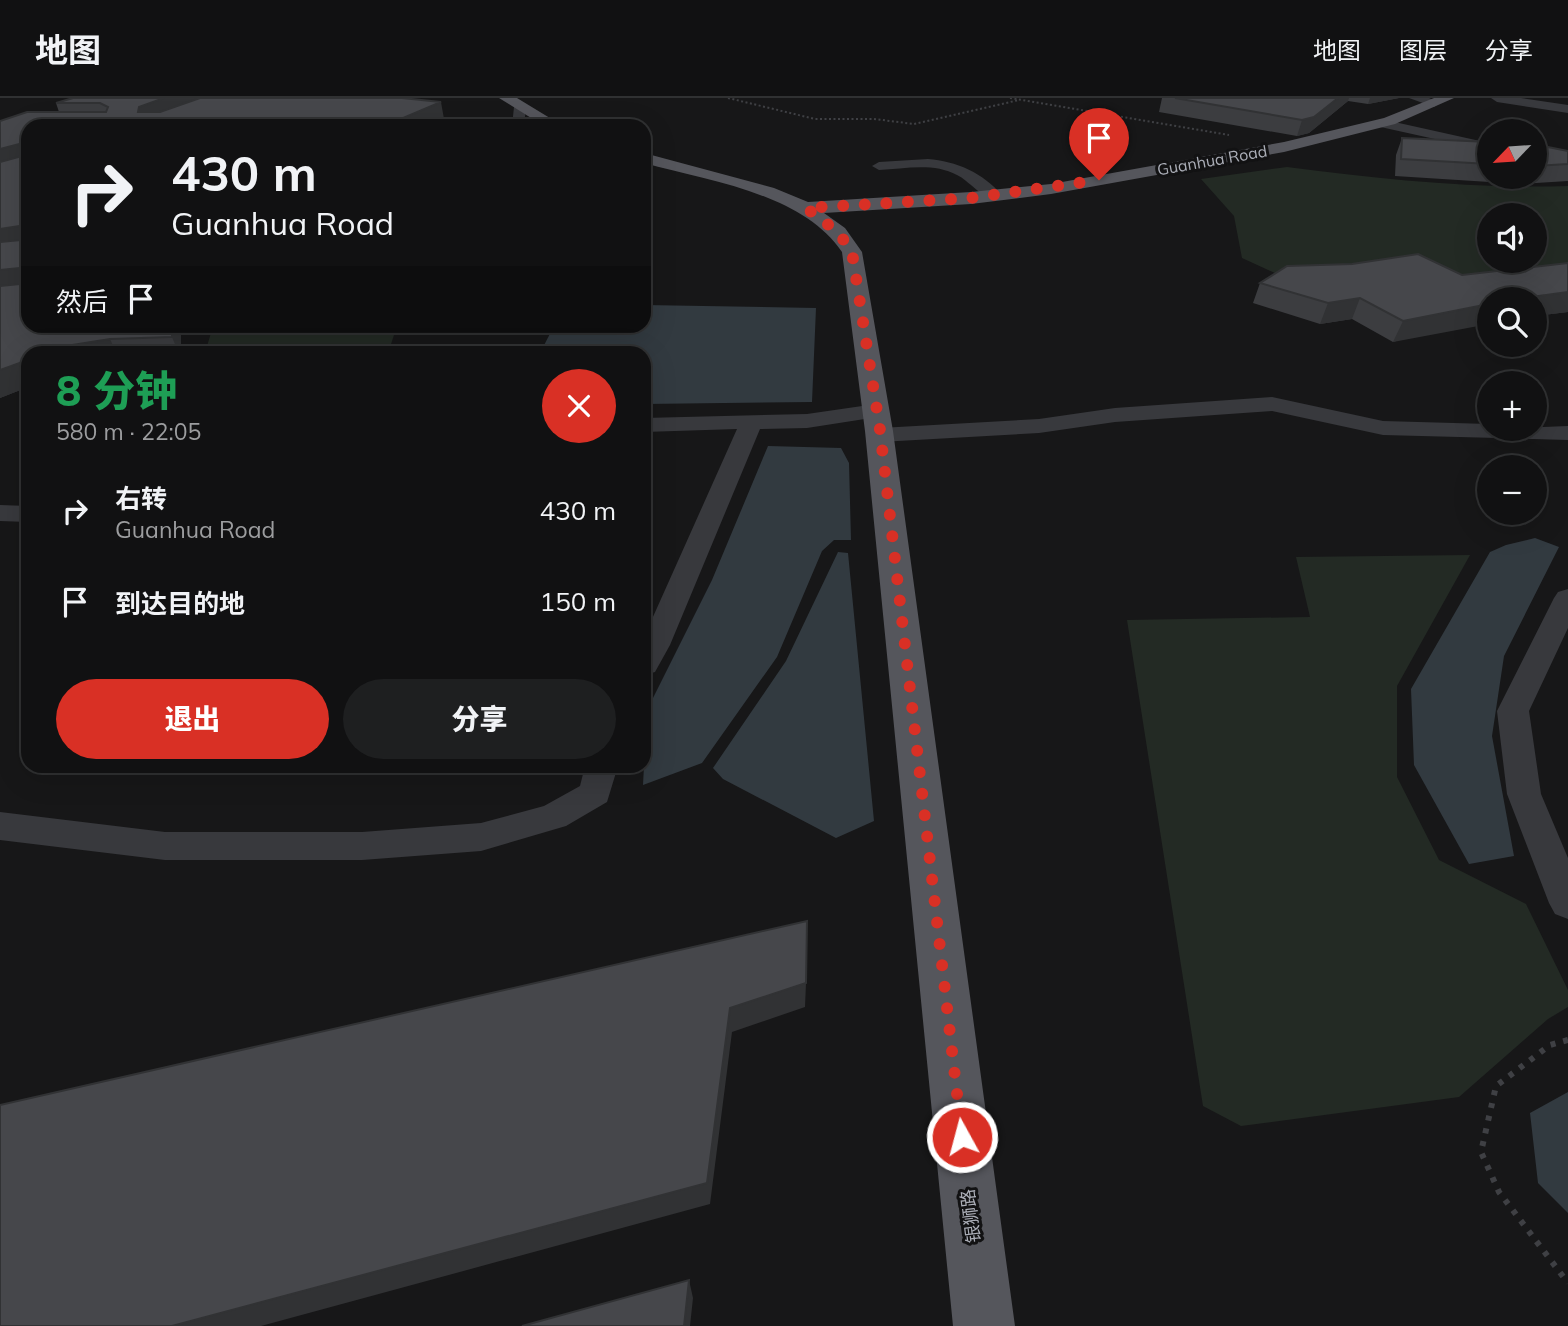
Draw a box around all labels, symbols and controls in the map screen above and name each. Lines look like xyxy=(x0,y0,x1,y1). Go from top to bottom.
text: 地图 xyxy=(35,29,101,70)
text: 地图 xyxy=(1313,35,1361,65)
text: 图层 xyxy=(1399,35,1447,65)
text: 分享 xyxy=(1485,35,1533,65)
pin xyxy=(1069,108,1129,180)
icon: arrive xyxy=(1080,119,1118,157)
north arrow xyxy=(1477,119,1547,189)
map controls xyxy=(1477,119,1547,525)
street label: Guanhua Road xyxy=(1155,140,1269,180)
text: 430 m xyxy=(171,142,317,203)
icon: right xyxy=(56,147,147,238)
text: Guanhua Road xyxy=(171,203,394,243)
button: sound xyxy=(1477,203,1547,273)
icon: arrive xyxy=(122,280,160,318)
text: 然后 xyxy=(56,285,108,318)
button: search xyxy=(1477,287,1547,357)
text: 8 分钟 xyxy=(56,364,177,417)
button: close xyxy=(542,369,616,443)
button: + xyxy=(1477,371,1547,441)
text: 580 m · 22:05 xyxy=(56,417,201,446)
button: − xyxy=(1477,455,1547,525)
text: 右转 xyxy=(115,482,167,515)
icon: right xyxy=(56,492,94,530)
text: 430 m xyxy=(540,494,616,527)
text: Guanhua Road xyxy=(115,515,275,544)
icon: arrive xyxy=(56,583,94,621)
text: 150 m xyxy=(540,585,616,618)
text: 到达目的地 xyxy=(115,587,245,620)
button: 退出 xyxy=(56,679,329,759)
button: 分享 xyxy=(343,679,616,759)
position arrow xyxy=(925,1100,999,1174)
street label: 银狮路 xyxy=(956,1188,985,1244)

